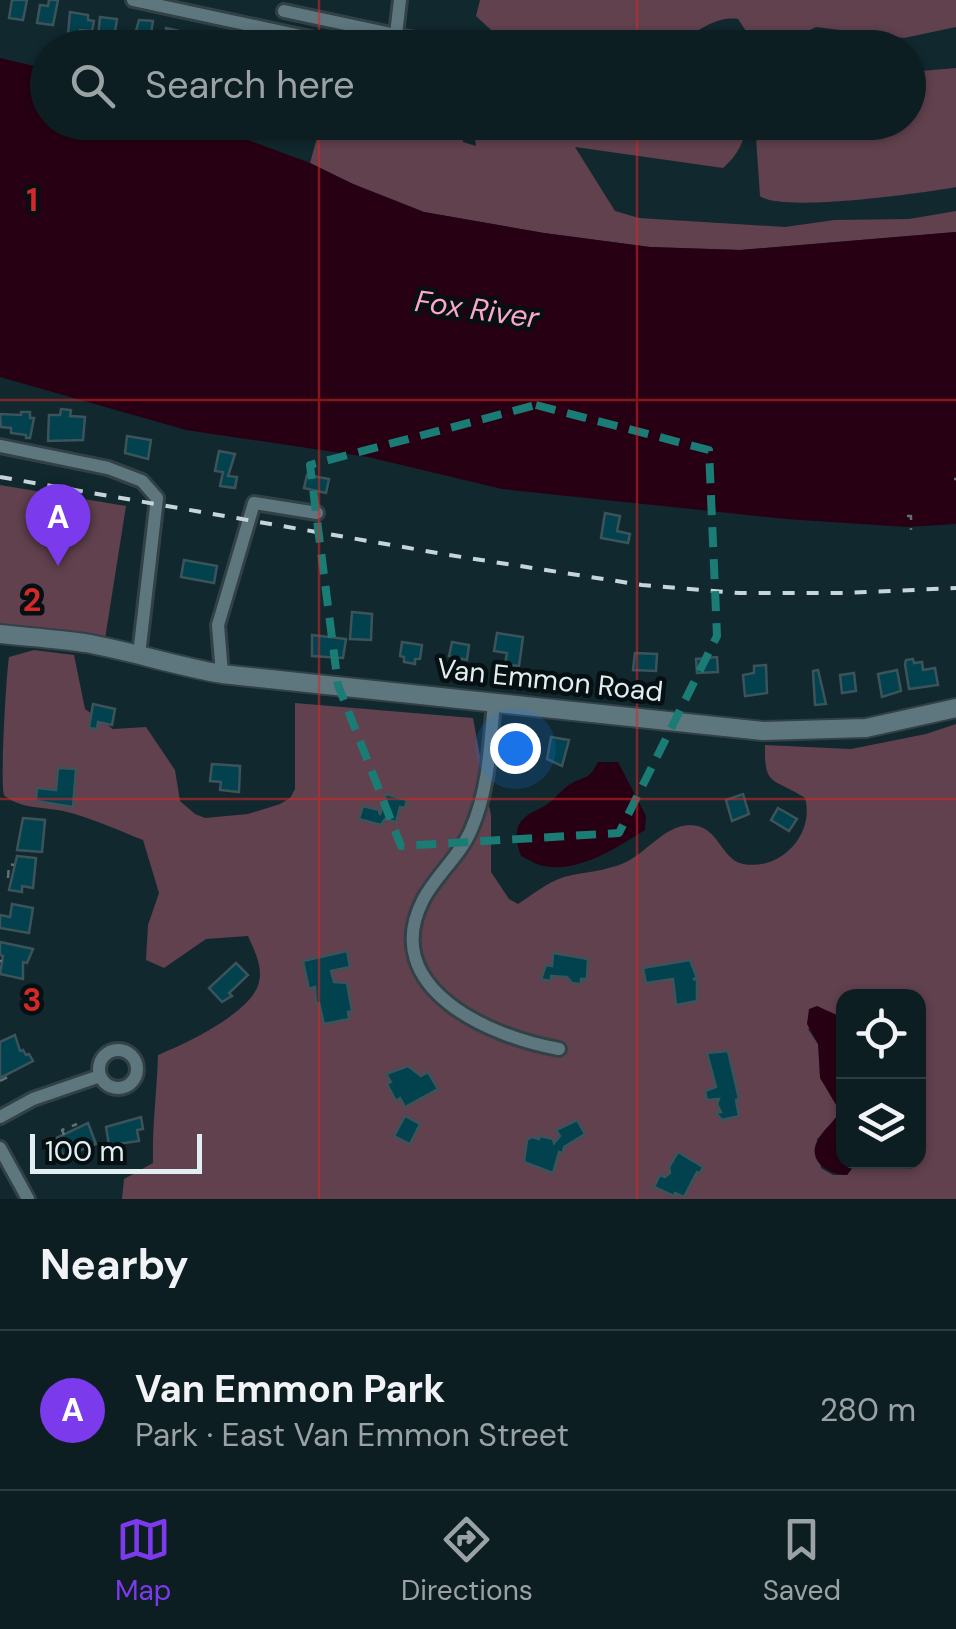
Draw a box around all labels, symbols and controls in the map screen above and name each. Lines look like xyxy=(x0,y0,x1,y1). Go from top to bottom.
search box xyxy=(30,30,926,140)
icon: search xyxy=(65,58,120,113)
text: Search here xyxy=(145,60,355,110)
text: 1 xyxy=(26,179,38,221)
water label: Fox River xyxy=(413,281,542,337)
pin: A xyxy=(26,484,90,566)
text: 2 xyxy=(23,579,41,621)
street label: Van Emmon Road xyxy=(435,650,665,710)
your location xyxy=(490,723,541,774)
text: 3 xyxy=(22,979,42,1021)
map controls xyxy=(836,989,926,1169)
button: locate xyxy=(836,989,926,1079)
button: layers xyxy=(836,1079,926,1169)
scale bar xyxy=(30,1129,202,1174)
text: 100 m xyxy=(45,1133,124,1170)
text: Nearby xyxy=(40,1237,189,1292)
text: Van Emmon Park xyxy=(135,1364,445,1414)
text: A xyxy=(61,1389,84,1431)
text: 280 m xyxy=(820,1389,916,1431)
text: Park · East Van Emmon Street xyxy=(135,1414,569,1456)
tab: Map xyxy=(115,1512,171,1609)
tab: Directions xyxy=(401,1512,533,1609)
tab: Saved xyxy=(763,1512,841,1609)

